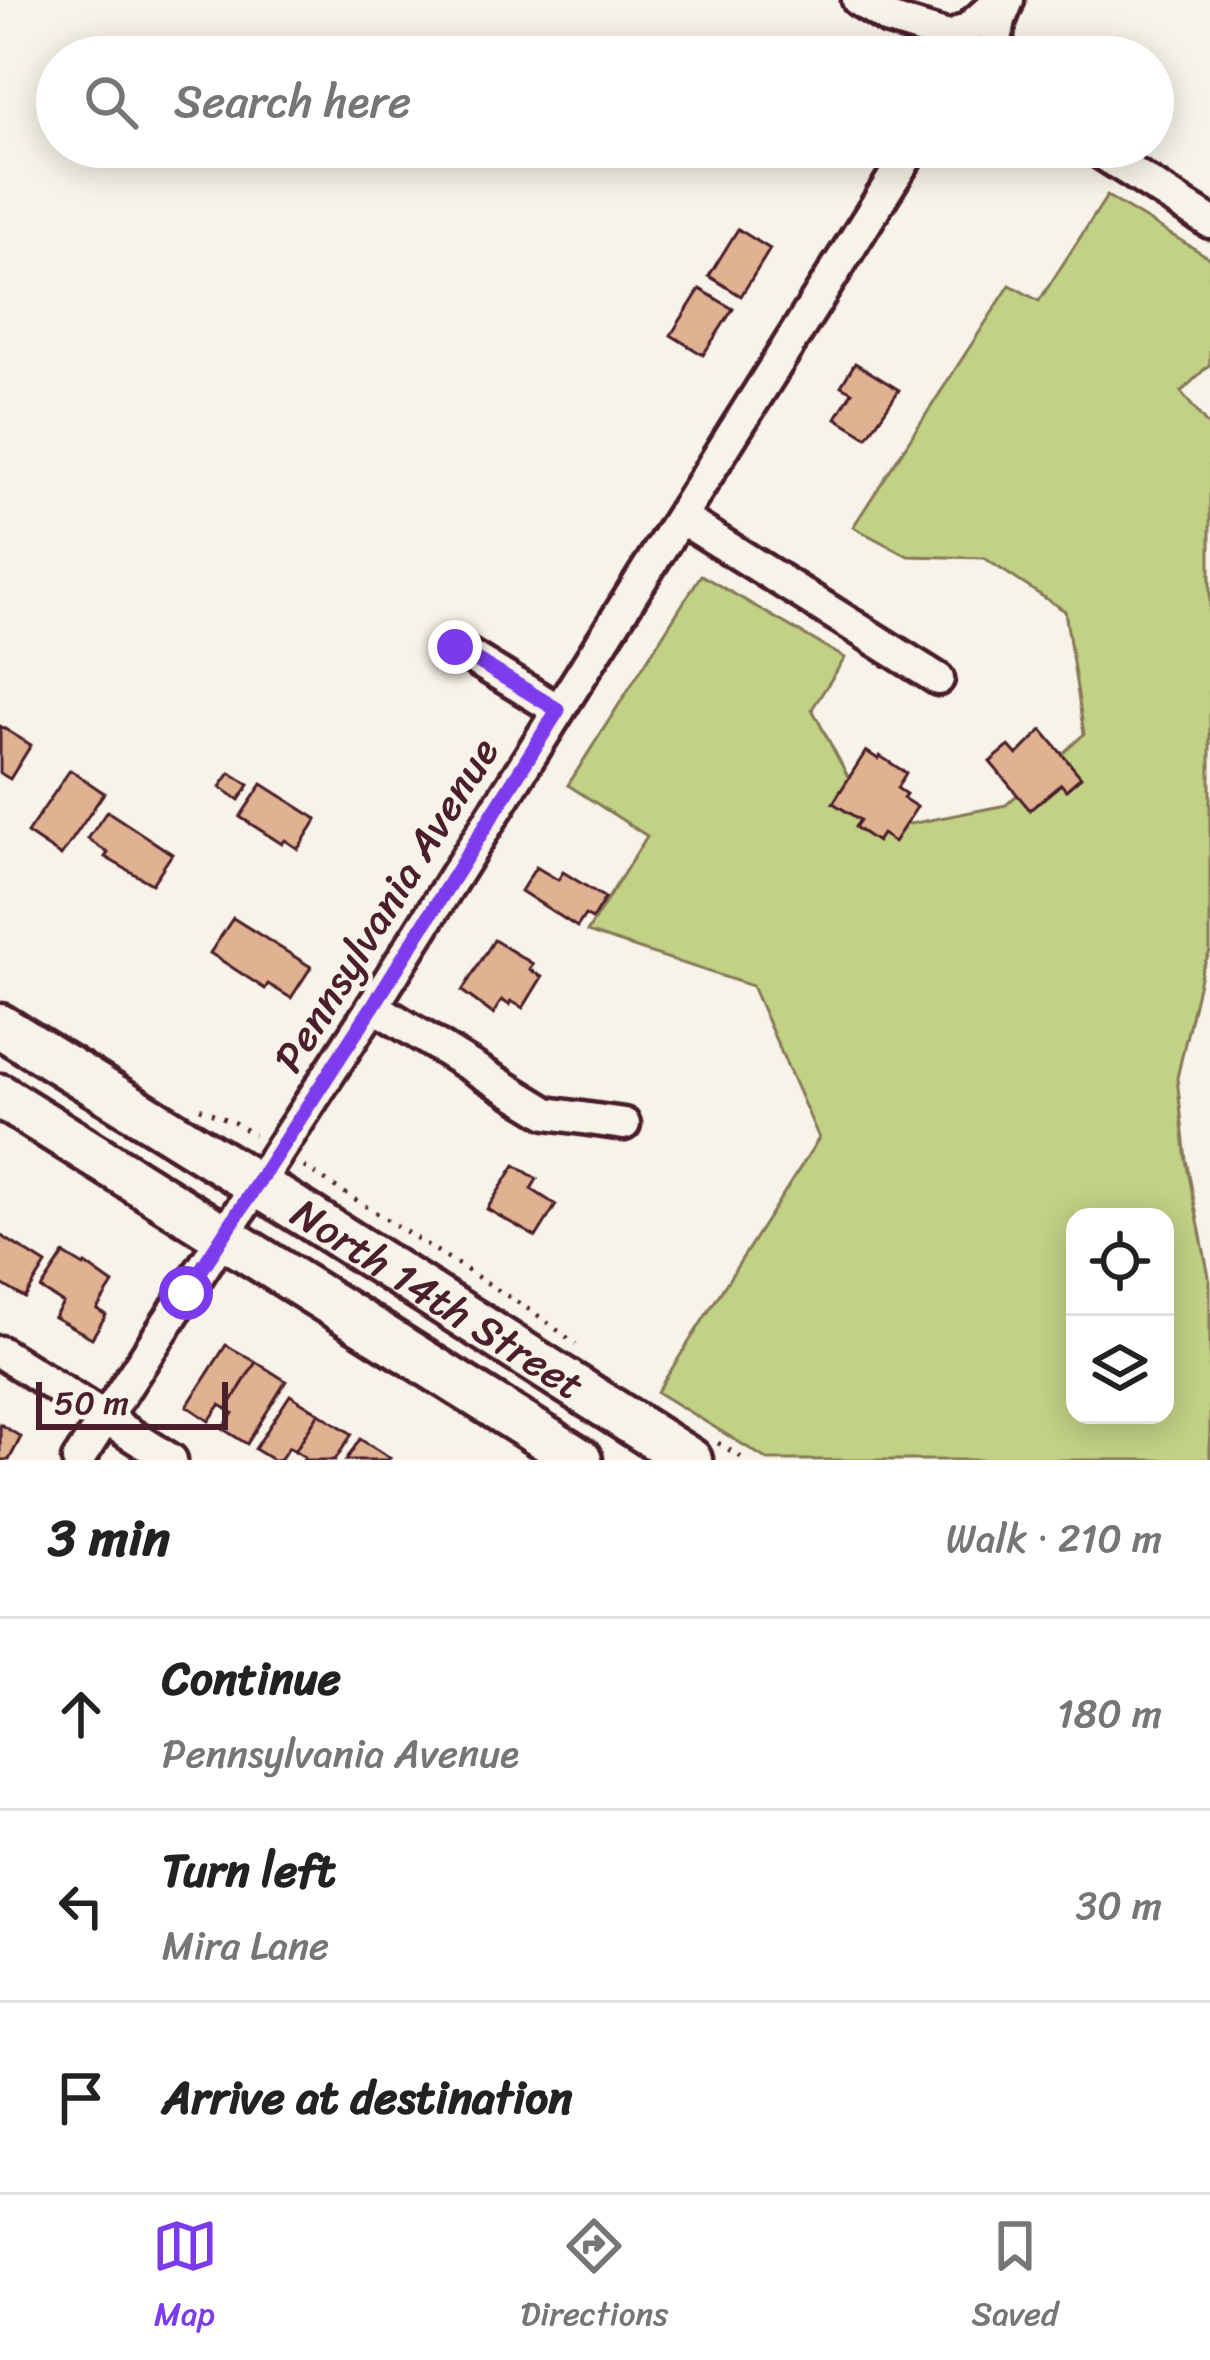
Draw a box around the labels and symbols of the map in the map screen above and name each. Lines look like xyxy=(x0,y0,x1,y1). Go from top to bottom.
route end xyxy=(428,620,482,674)
street label: Pennsylvania Avenue xyxy=(253,722,519,1088)
street label: North 14th Street xyxy=(276,1177,600,1421)
route start xyxy=(159,1266,213,1320)
scale bar xyxy=(36,1376,228,1429)

